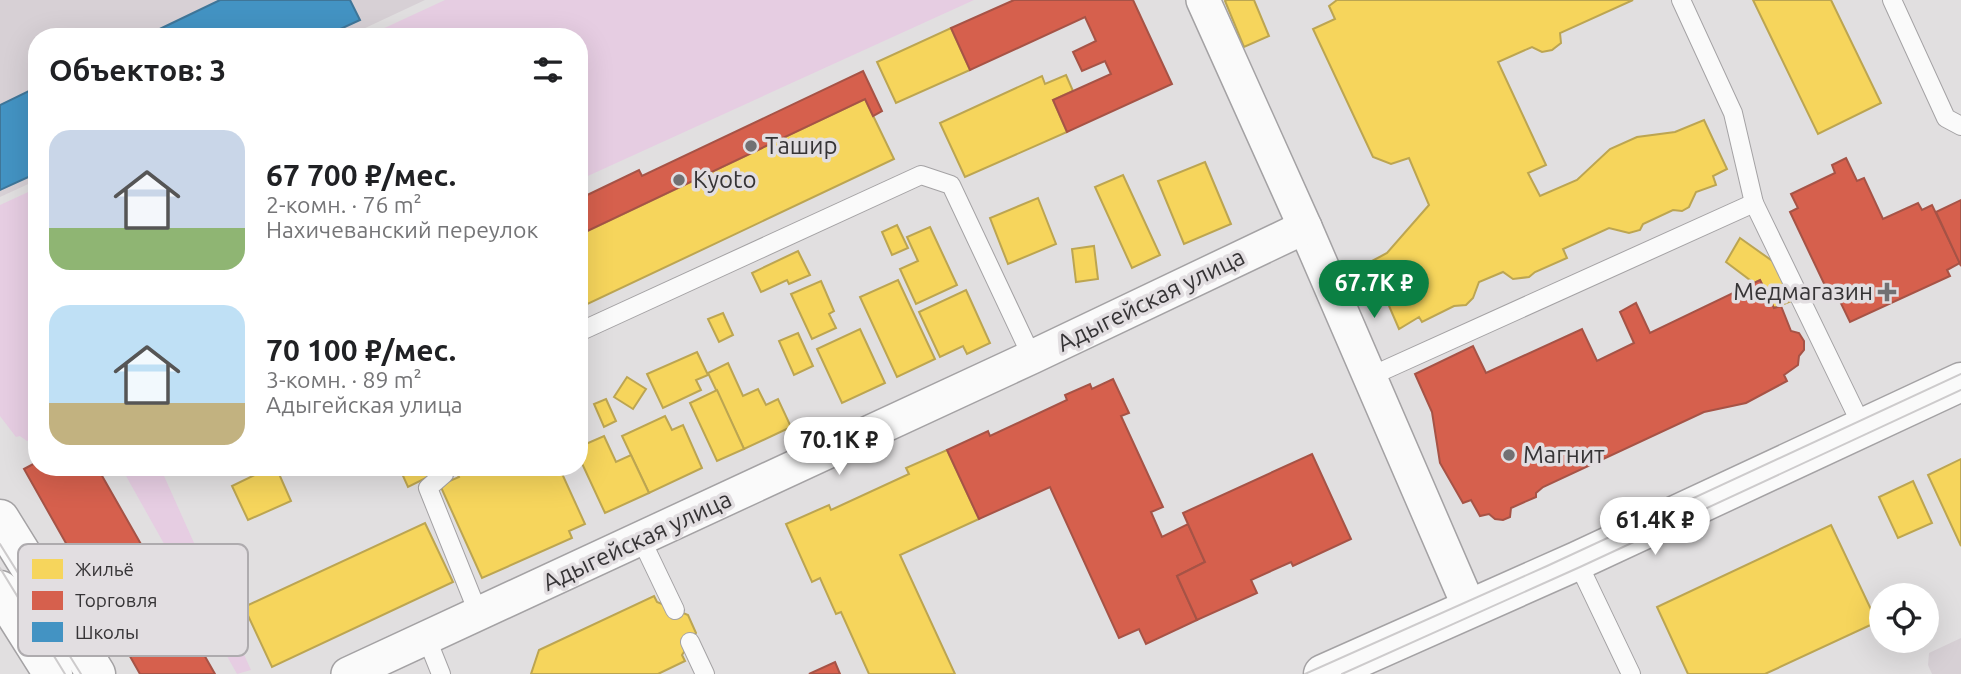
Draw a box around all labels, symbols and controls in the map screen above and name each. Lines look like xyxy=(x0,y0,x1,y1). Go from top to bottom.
icon: filters xyxy=(529,51,567,89)
text: Объектов: 3 xyxy=(49,53,226,87)
place label: Ташир xyxy=(765,132,837,159)
marker: Ташир xyxy=(743,138,759,154)
icon: home xyxy=(105,158,189,242)
text: 67 700 ₽/мес. xyxy=(266,158,456,192)
place label: Kyoto xyxy=(693,166,756,193)
marker: Kyoto xyxy=(671,172,687,188)
text: 2-комн. · 76 m² xyxy=(266,192,422,217)
text: Нахичеванский переулок xyxy=(266,217,538,242)
street label: Адыгейская улица xyxy=(1053,242,1249,357)
pin: 67.7K ₽ xyxy=(1309,260,1439,320)
text: 67.7K ₽ xyxy=(1335,270,1413,295)
place label: Медмагазин xyxy=(1733,278,1873,305)
marker: Медмагазин xyxy=(1879,284,1895,300)
icon: home xyxy=(105,333,189,417)
text: 70 100 ₽/мес. xyxy=(266,333,456,367)
text: 3-комн. · 89 m² xyxy=(266,367,422,392)
text: Адыгейская улица xyxy=(266,392,463,417)
pin: 70.1K ₽ xyxy=(774,418,904,477)
text: 70.1K ₽ xyxy=(800,427,878,452)
place label: Магнит xyxy=(1523,441,1605,468)
marker: Магнит xyxy=(1501,447,1517,463)
street label: Адыгейская улица xyxy=(538,485,735,596)
pin: 61.4K ₽ xyxy=(1590,498,1720,557)
text: 61.4K ₽ xyxy=(1616,507,1694,532)
legend xyxy=(18,544,248,656)
text: Жильё xyxy=(75,558,134,580)
map controls xyxy=(1869,583,1939,653)
button: locate xyxy=(1869,583,1939,653)
text: Торговля xyxy=(75,589,157,611)
text: Школы xyxy=(75,621,139,643)

